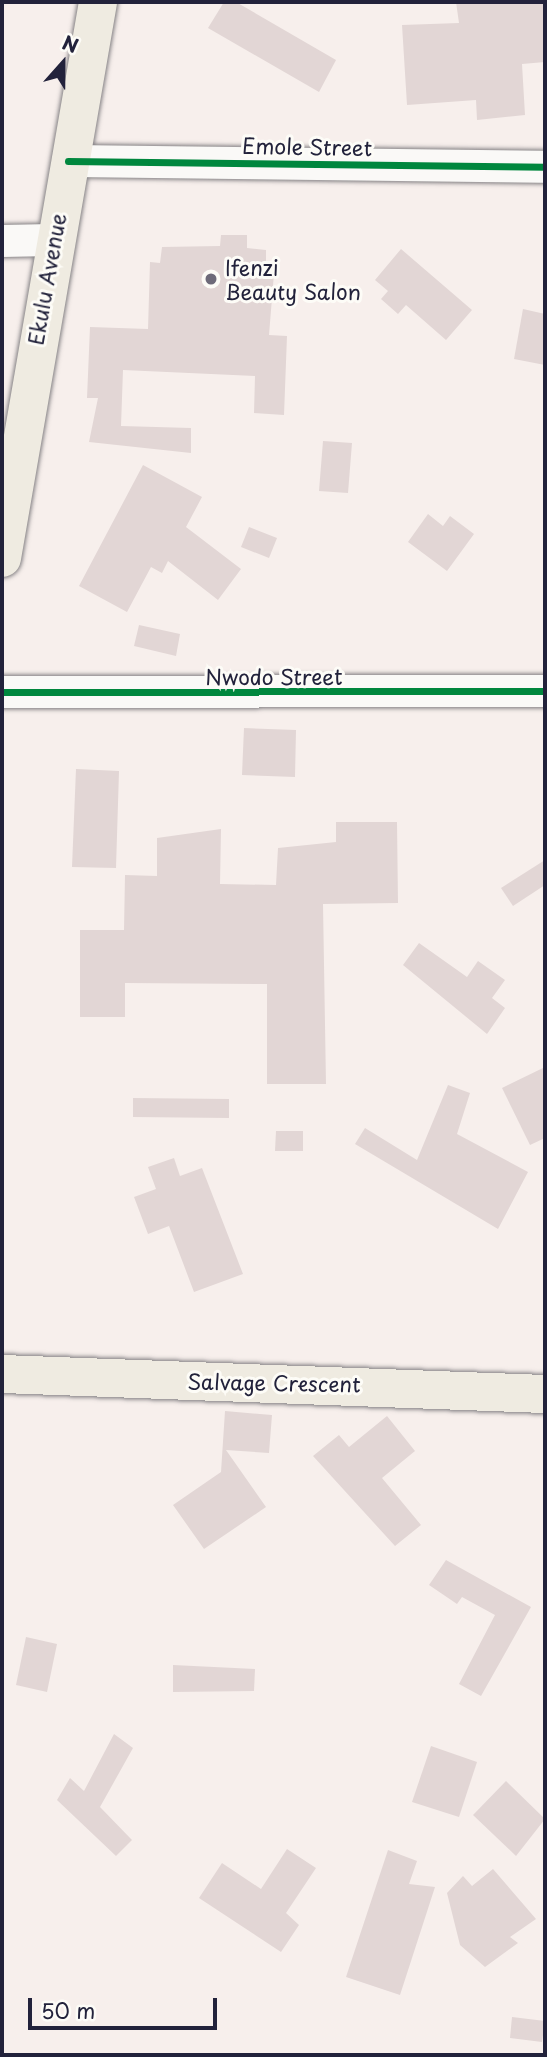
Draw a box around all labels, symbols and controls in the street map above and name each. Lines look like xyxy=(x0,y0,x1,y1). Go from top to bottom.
north arrow xyxy=(28,28,98,98)
text: N xyxy=(58,28,83,59)
street label: Emole Street xyxy=(241,132,373,160)
street label: Ekulu Avenue xyxy=(22,211,70,347)
place label: Ifenzi Beauty Salon xyxy=(225,254,362,304)
marker: Ifenzi Beauty Salon xyxy=(203,271,219,287)
street label: Nwodo Street xyxy=(205,663,343,689)
street label: Salvage Crescent xyxy=(187,1368,361,1396)
scale bar xyxy=(32,1983,220,2027)
text: 50 m xyxy=(41,1994,95,2026)

